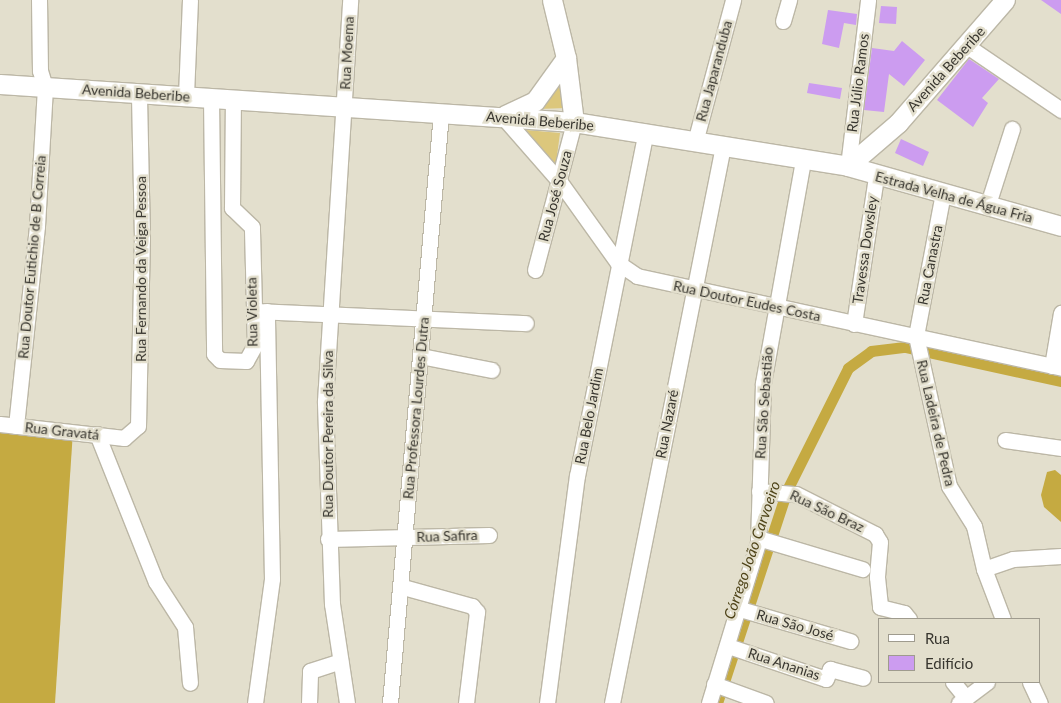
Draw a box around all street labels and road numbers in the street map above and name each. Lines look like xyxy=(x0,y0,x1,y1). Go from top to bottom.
street label: Rua Moema xyxy=(337,16,357,90)
street label: Rua Japaranduba xyxy=(692,18,736,124)
street label: Avenida Beberibe xyxy=(904,23,988,115)
street label: Rua Júlio Ramos xyxy=(844,33,872,133)
street label: Avenida Beberibe xyxy=(81,81,191,105)
street label: Avenida Beberibe xyxy=(485,108,595,134)
street label: Rua José Souza xyxy=(535,148,575,244)
street label: Rua Doutor Eutichio de B Correia xyxy=(15,154,49,360)
street label: Estrada Velha de Água Fria xyxy=(873,168,1035,226)
street label: Rua Fernando da Veiga Pessoa xyxy=(133,176,149,362)
street label: Travessa Dowsley xyxy=(849,195,881,305)
street label: Rua Canastra xyxy=(914,224,946,306)
street label: Rua Violeta xyxy=(243,277,261,347)
street label: Rua Doutor Eudes Costa xyxy=(672,277,822,325)
street label: Rua Professora Lourdes Dutra xyxy=(400,316,432,500)
street label: Rua São Sebastião xyxy=(752,346,776,460)
street label: Rua Doutor Pereira da Silva xyxy=(320,350,336,518)
street label: Rua Ladeira de Pedra xyxy=(913,358,959,488)
street label: Rua Belo Jardim xyxy=(571,366,607,466)
street label: Rua Nazaré xyxy=(652,388,682,460)
street label: Rua Gravatá xyxy=(24,419,100,443)
street label: Rua São Braz xyxy=(787,486,867,536)
street label: Rua Safira xyxy=(416,527,478,545)
street label: Rua São José xyxy=(754,606,836,644)
street label: Rua Ananias xyxy=(746,644,822,684)

